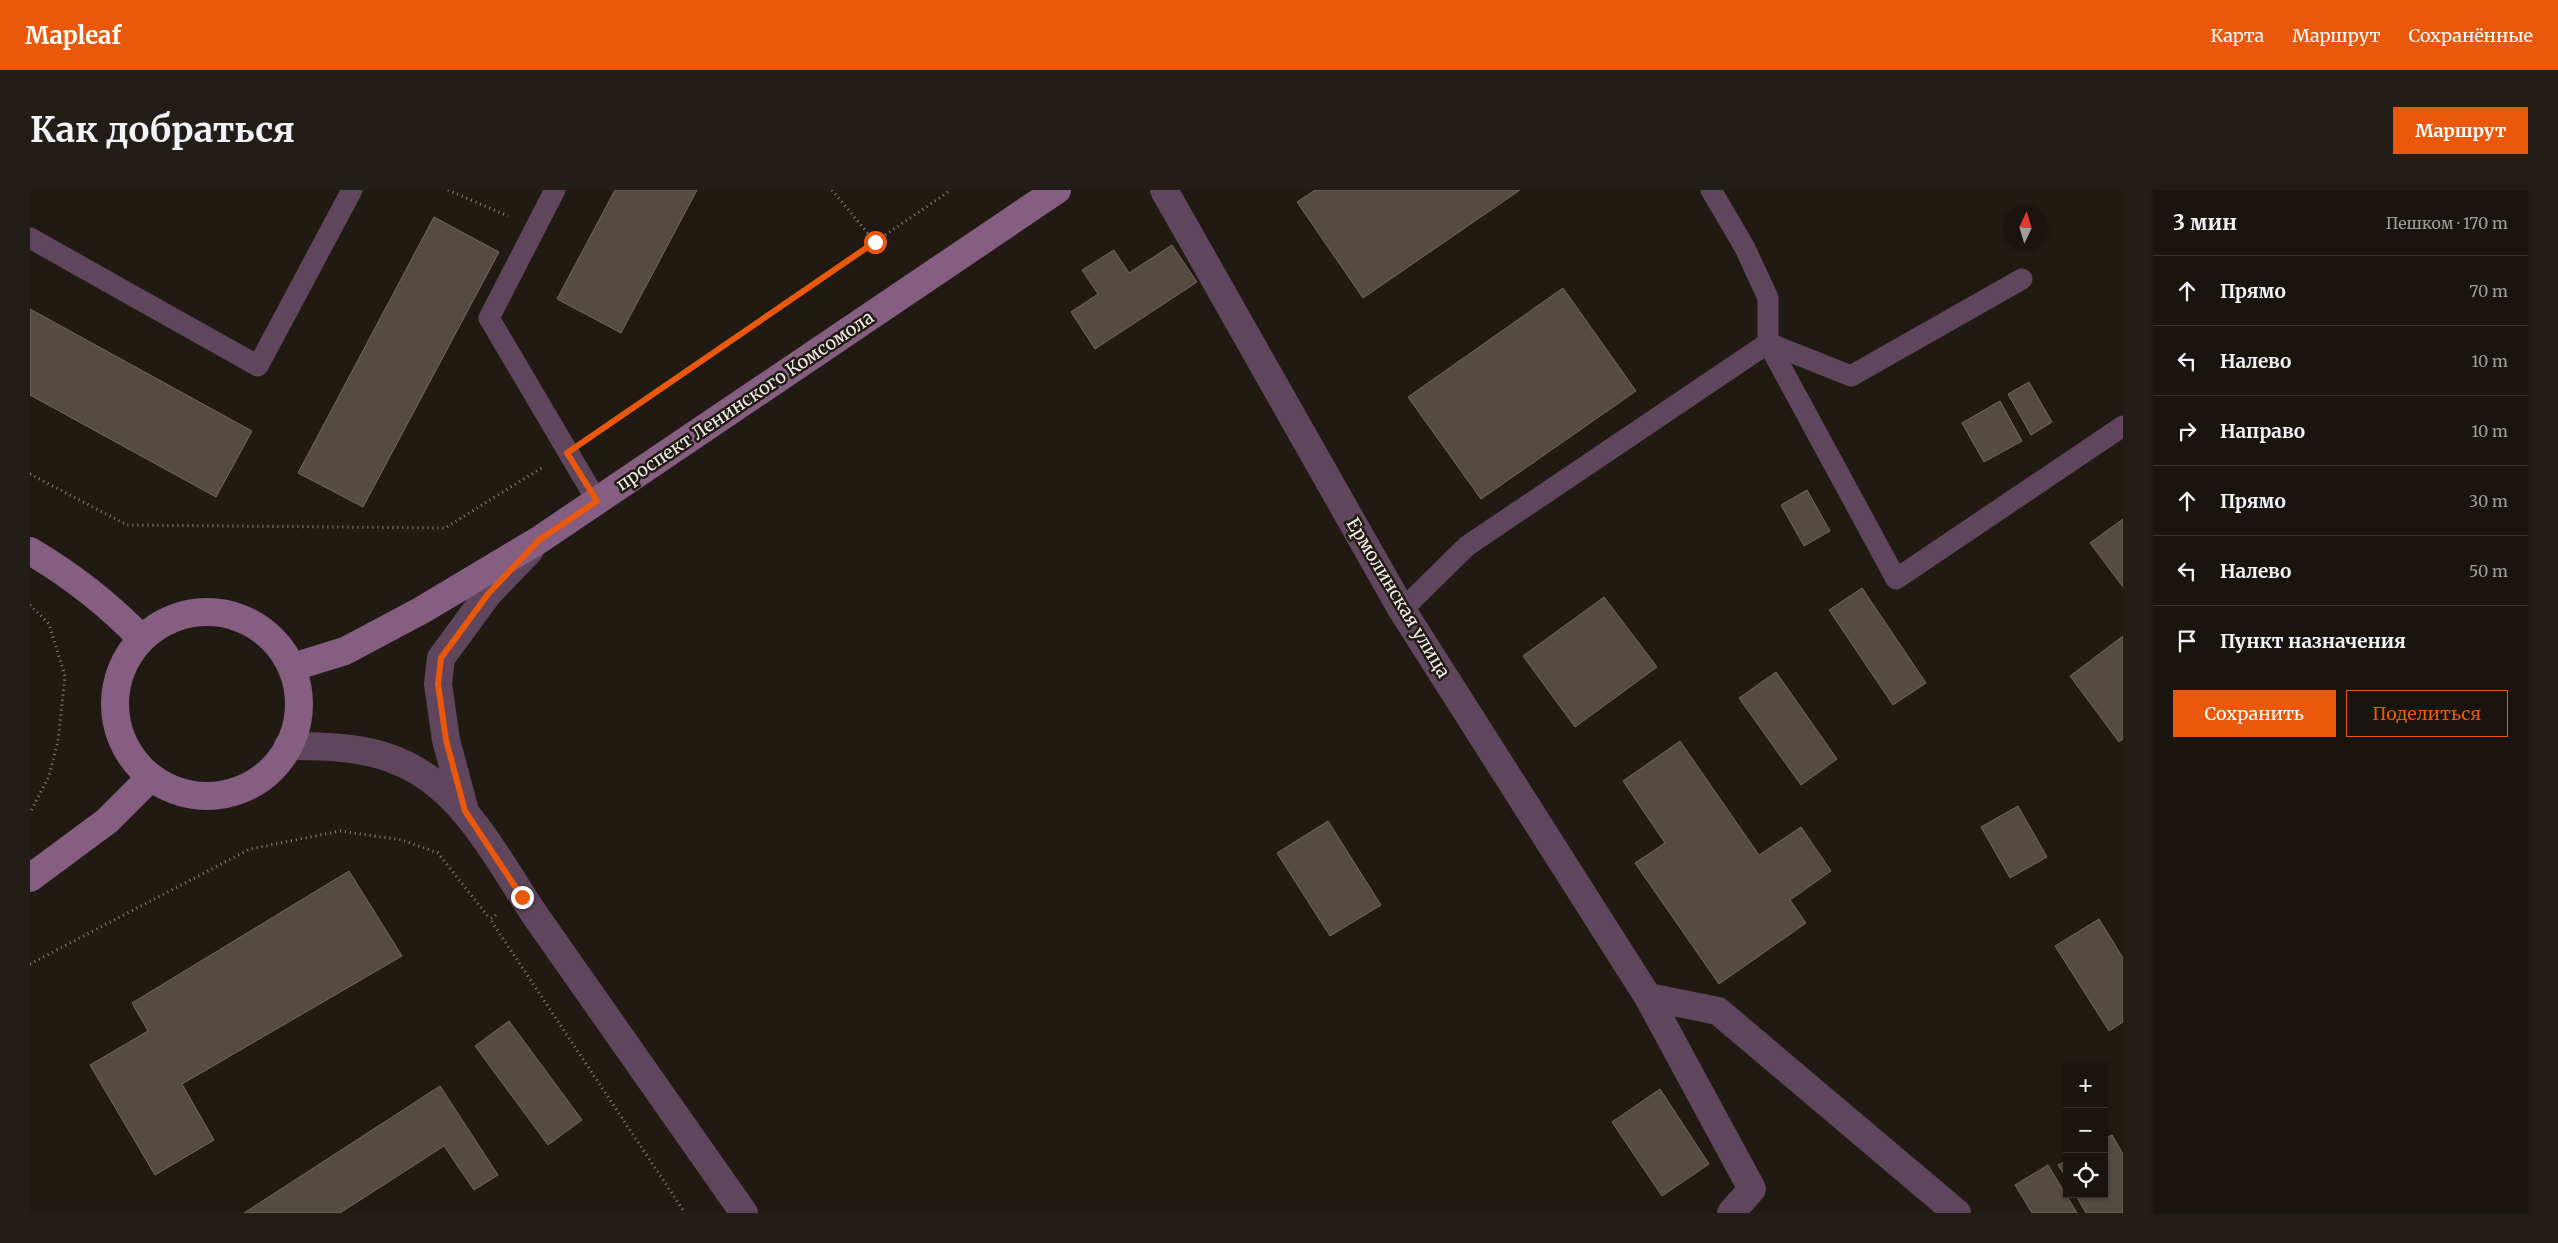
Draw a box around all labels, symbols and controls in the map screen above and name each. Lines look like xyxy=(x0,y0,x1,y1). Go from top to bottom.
text: Mapleaf xyxy=(25,20,121,51)
text: Карта xyxy=(2211,24,2264,47)
text: Маршрут xyxy=(2292,24,2380,47)
text: Сохранённые xyxy=(2408,24,2533,47)
button: Маршрут xyxy=(2393,107,2528,154)
text: Как добраться xyxy=(30,108,295,152)
north arrow xyxy=(2003,205,2048,250)
text: 3 мин xyxy=(2173,209,2237,236)
text: Пешком · 170 m xyxy=(2386,213,2508,233)
route start xyxy=(864,231,887,254)
icon: ahead xyxy=(2173,277,2201,305)
text: Прямо xyxy=(2220,279,2286,303)
text: 70 m xyxy=(2469,281,2508,301)
street label: проспект Ленинского Комсомола xyxy=(611,305,878,496)
icon: left xyxy=(2173,347,2201,375)
text: Налево xyxy=(2220,349,2291,373)
text: 10 m xyxy=(2471,351,2508,371)
icon: right xyxy=(2173,417,2201,445)
text: Направо xyxy=(2220,419,2305,443)
text: 10 m xyxy=(2471,421,2508,441)
icon: ahead xyxy=(2173,487,2201,515)
text: Прямо xyxy=(2220,489,2286,513)
text: 30 m xyxy=(2469,491,2508,511)
street label: Ермолинская улица xyxy=(1342,514,1456,682)
icon: left xyxy=(2173,557,2201,585)
text: Налево xyxy=(2220,559,2291,583)
text: 50 m xyxy=(2469,561,2508,581)
icon: arrive xyxy=(2173,627,2201,655)
text: Пункт назначения xyxy=(2220,629,2406,653)
button: Сохранить xyxy=(2173,690,2336,737)
button: Поделиться xyxy=(2346,690,2508,737)
route end xyxy=(511,886,534,909)
map controls xyxy=(2063,1063,2108,1198)
button: + xyxy=(2063,1063,2108,1108)
button: − xyxy=(2063,1108,2108,1153)
button: locate xyxy=(2063,1153,2108,1198)

